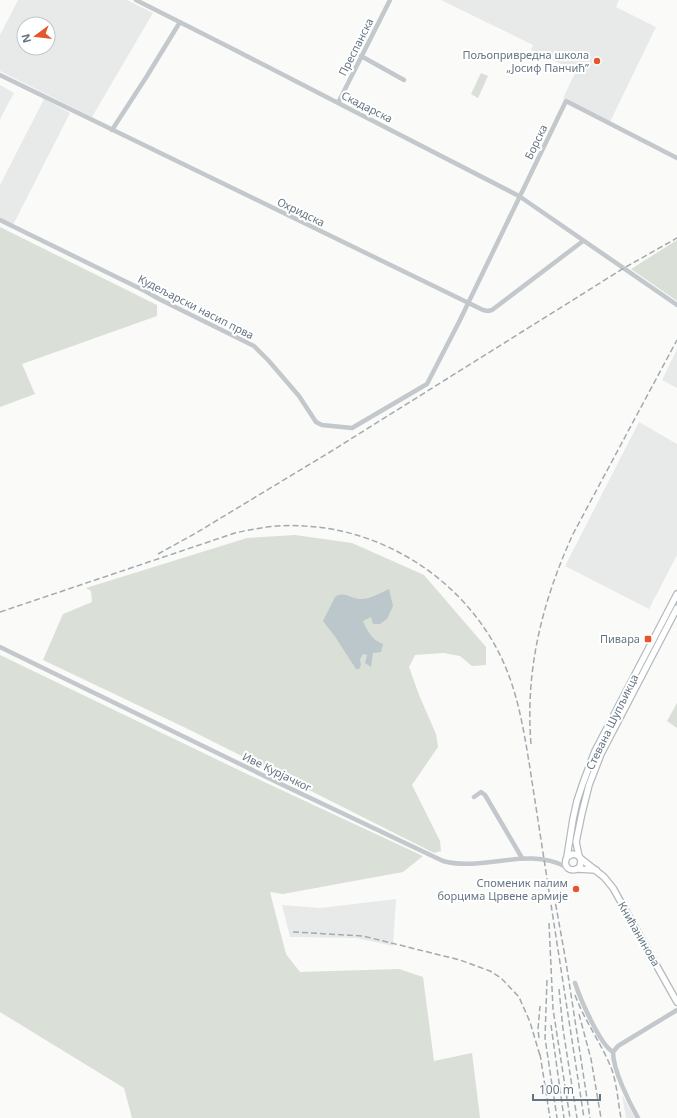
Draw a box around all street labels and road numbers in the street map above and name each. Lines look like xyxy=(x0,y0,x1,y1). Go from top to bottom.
street label: Преспанска xyxy=(335,15,377,78)
street label: Скадарска xyxy=(339,87,395,126)
street label: Борска xyxy=(521,122,550,162)
street label: Охридска xyxy=(275,194,328,230)
street label: Кудељарски насип прва xyxy=(136,271,257,342)
street label: Стевана Шупљикца xyxy=(582,671,641,772)
street label: Иве Курјачког xyxy=(240,748,314,795)
street label: Книћанинова xyxy=(615,899,664,969)

